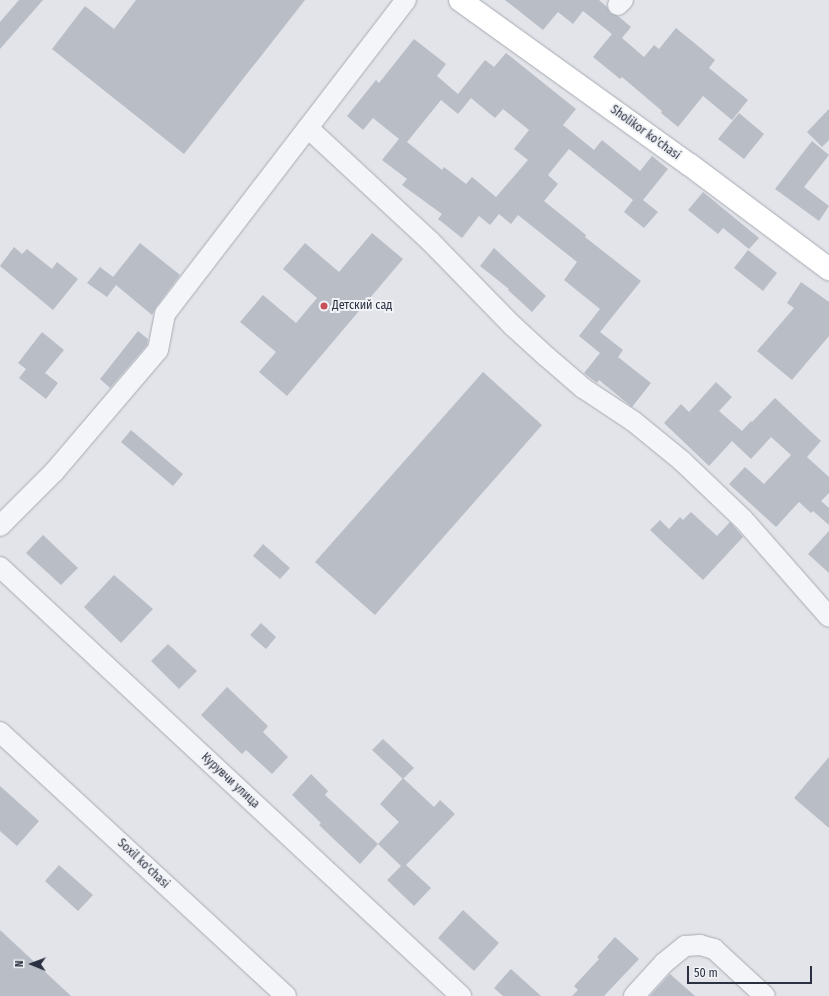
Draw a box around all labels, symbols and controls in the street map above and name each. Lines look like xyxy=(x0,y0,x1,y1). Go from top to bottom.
street label: Sholikor ko'chasi xyxy=(607,103,683,163)
place label: Детский сад xyxy=(332,299,392,313)
marker: Детский сад xyxy=(319,301,329,311)
street label: Курувчи улица xyxy=(198,750,262,812)
street label: Soxil ko'chasi xyxy=(114,836,172,892)
north arrow xyxy=(12,944,52,984)
scale bar xyxy=(689,958,814,984)
text: N xyxy=(13,960,26,967)
text: 50 m xyxy=(694,966,718,980)

